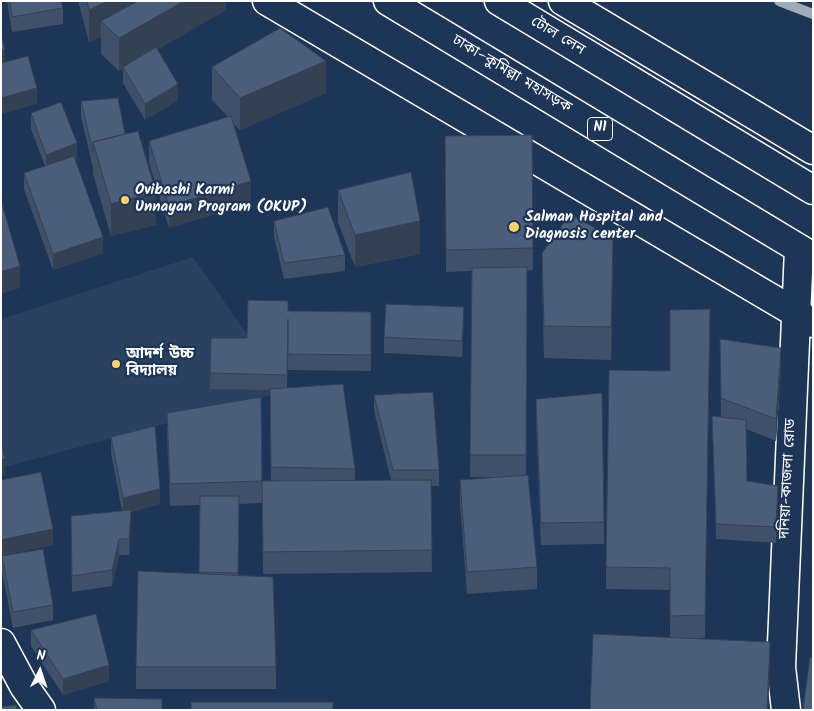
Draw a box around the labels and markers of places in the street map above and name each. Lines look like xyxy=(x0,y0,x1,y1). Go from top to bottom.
place label: Ovibashi Karmi Unnayan Program (OKUP) xyxy=(135,182,307,217)
marker: Ovibashi Karmi Unnayan Program (OKUP) xyxy=(119,194,131,206)
place label: Salman Hospital and Diagnosis center xyxy=(525,209,663,244)
marker: Salman Hospital and Diagnosis center xyxy=(507,220,521,234)
place label: আদর্শ উচ্চ বিদ্যালয় xyxy=(126,346,194,381)
marker: আদর্শ উচ্চ বিদ্যালয় xyxy=(110,358,122,370)

